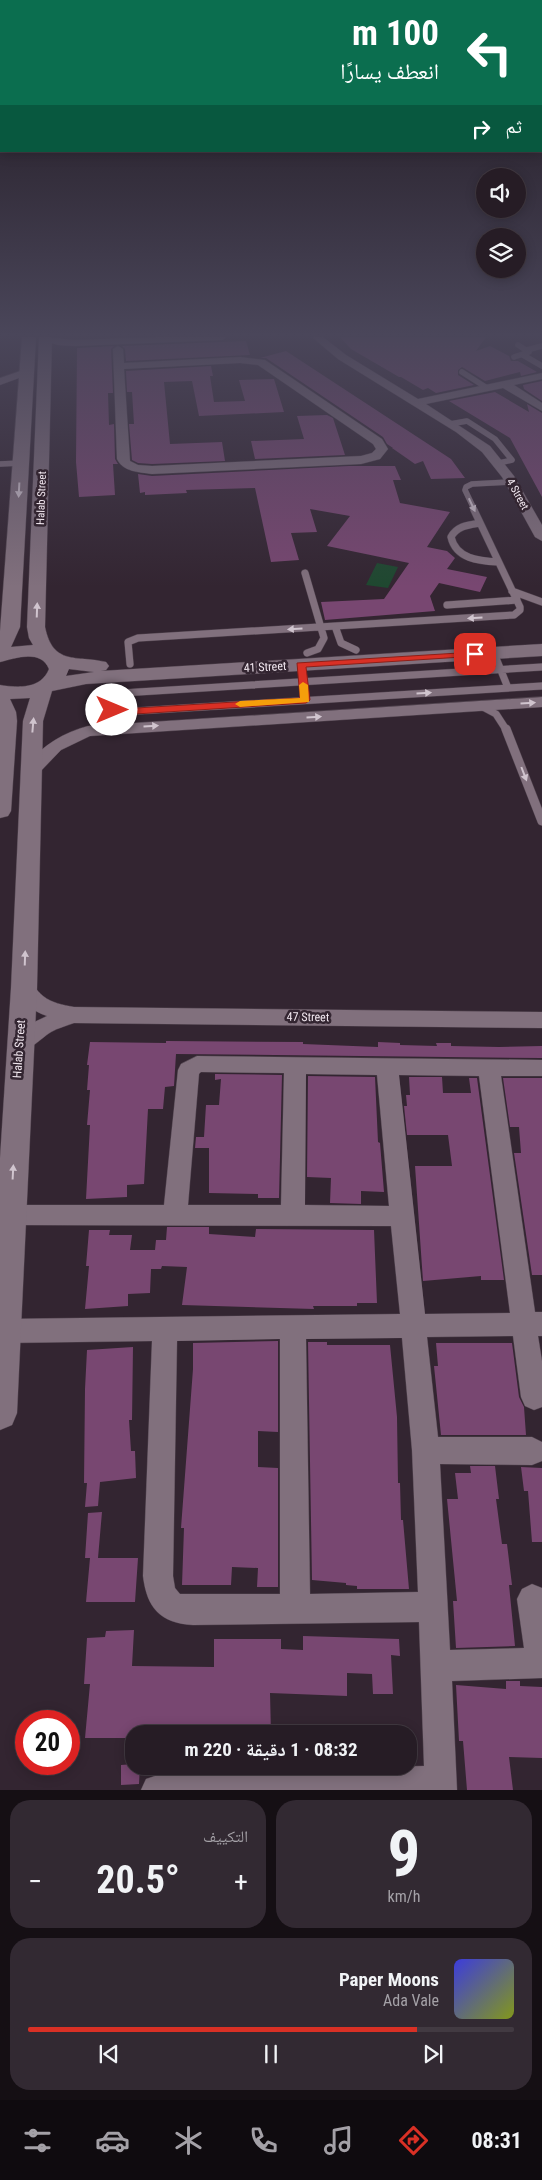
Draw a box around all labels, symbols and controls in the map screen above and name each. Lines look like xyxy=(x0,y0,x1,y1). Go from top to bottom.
text: 100 m xyxy=(352,13,439,54)
icon: left xyxy=(457,20,522,85)
text: انعطف يسارًا xyxy=(340,59,439,84)
icon: right xyxy=(467,115,495,143)
text: ثم xyxy=(505,115,522,138)
map controls xyxy=(476,168,526,278)
button: sound xyxy=(476,168,526,218)
button: layers xyxy=(476,228,526,278)
street label: Halab Street xyxy=(34,471,49,525)
street label: 4 Street xyxy=(504,476,531,512)
one-way arrow xyxy=(15,482,23,498)
one-way arrow xyxy=(468,498,476,512)
one-way arrow xyxy=(33,602,41,618)
one-way arrow xyxy=(467,614,483,622)
one-way arrow xyxy=(287,625,303,633)
pin xyxy=(454,633,496,675)
icon: arrive xyxy=(461,640,489,668)
street label: 41 Street xyxy=(243,659,287,675)
position arrow xyxy=(85,683,137,735)
one-way arrow xyxy=(416,689,432,697)
one-way arrow xyxy=(520,698,536,706)
one-way arrow xyxy=(306,712,322,720)
one-way arrow xyxy=(29,717,37,733)
one-way arrow xyxy=(144,722,160,730)
one-way arrow xyxy=(521,766,528,781)
one-way arrow xyxy=(21,950,29,966)
street label: 47 Street xyxy=(287,1010,330,1024)
street label: Halab Street xyxy=(10,1019,28,1079)
one-way arrow xyxy=(9,1164,17,1180)
speed limit sign: 20 xyxy=(15,1710,80,1775)
text: 08:32 · 1 دقيقة · 220 m xyxy=(184,1738,358,1761)
text: 9 xyxy=(388,1816,420,1892)
text: التكييف xyxy=(203,1827,248,1846)
text: 20.5° xyxy=(96,1858,180,1902)
text: − xyxy=(28,1865,42,1898)
text: + xyxy=(234,1865,248,1898)
text: km/h xyxy=(388,1887,420,1906)
text: Paper Moons xyxy=(339,1968,439,1991)
text: Ada Vale xyxy=(383,1991,439,2010)
icon: previous xyxy=(95,2040,123,2068)
icon: pause xyxy=(257,2040,285,2068)
icon: next xyxy=(419,2040,447,2068)
icon: filters xyxy=(20,2123,55,2158)
icon: car xyxy=(95,2123,130,2158)
icon: climate xyxy=(171,2123,206,2158)
icon: phone xyxy=(246,2123,281,2158)
icon: music xyxy=(321,2123,356,2158)
icon: directions xyxy=(396,2123,431,2158)
text: 08:31 xyxy=(471,2128,522,2153)

